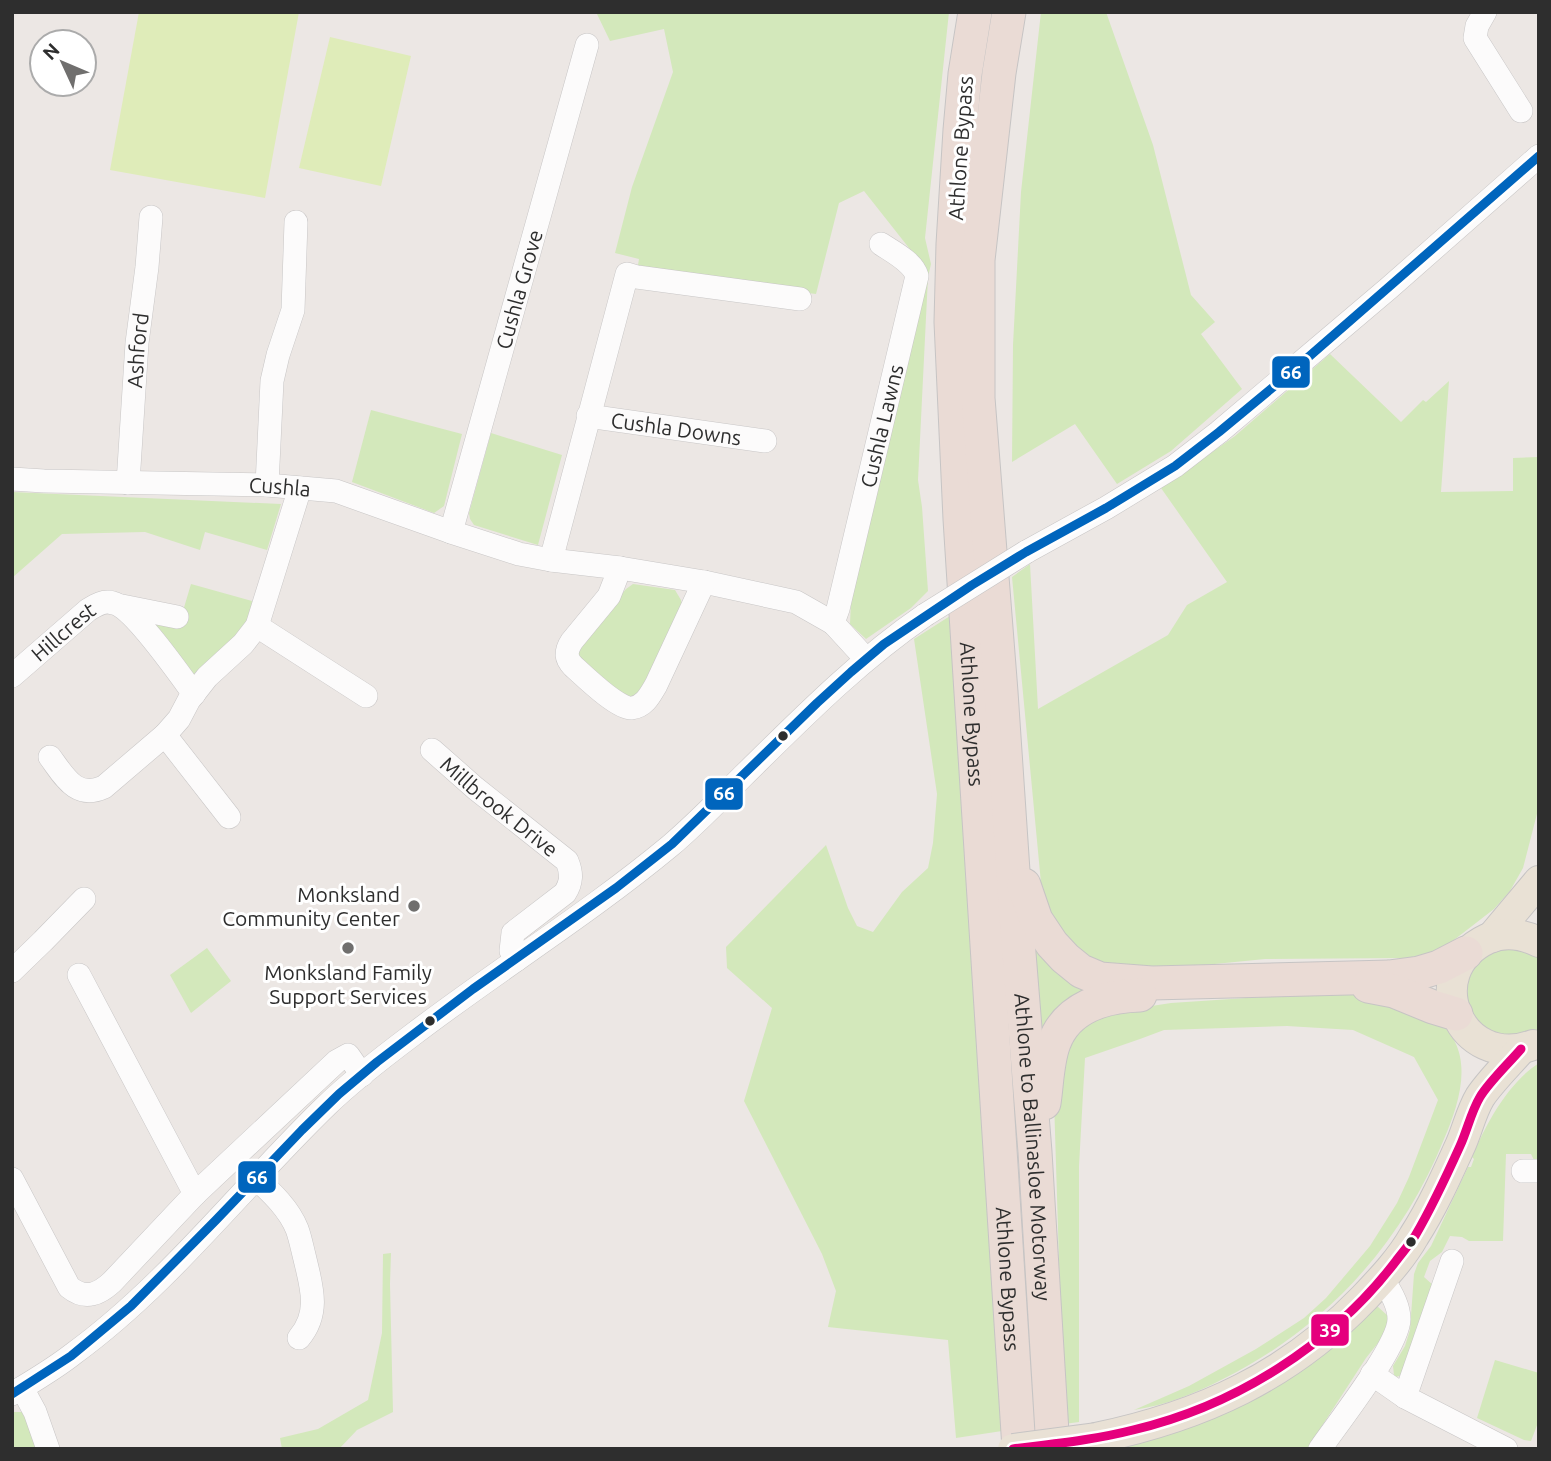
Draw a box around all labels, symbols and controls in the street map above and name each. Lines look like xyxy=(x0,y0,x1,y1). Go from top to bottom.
north arrow xyxy=(28,28,98,98)
text: N xyxy=(38,38,64,64)
street label: Athlone Bypass xyxy=(943,75,977,221)
street label: Cushla Grove xyxy=(491,227,547,352)
street label: Ashford xyxy=(122,311,153,389)
line badge: 66 xyxy=(1271,355,1311,389)
text: 66 xyxy=(1280,361,1302,383)
street label: Cushla Lawns xyxy=(855,362,908,490)
street label: Cushla Downs xyxy=(609,407,743,450)
street label: Cushla xyxy=(249,473,312,501)
street label: Hillcrest xyxy=(26,597,100,666)
street label: Athlone Bypass xyxy=(956,641,989,787)
unlabelled marker xyxy=(776,729,790,743)
street label: Millbrook Drive xyxy=(436,751,563,861)
line badge: 66 xyxy=(704,777,744,811)
text: 66 xyxy=(713,782,735,804)
place label: Monksland Community Center xyxy=(222,882,400,930)
marker: Monksland Community Center xyxy=(406,898,422,914)
marker: Monksland Family Support Services xyxy=(340,940,356,956)
place label: Monksland Family Support Services xyxy=(264,960,432,1008)
street label: Athlone to Ballinasloe Motorway xyxy=(1010,992,1056,1302)
unlabelled marker xyxy=(423,1014,437,1028)
line badge: 66 xyxy=(237,1160,277,1194)
text: 66 xyxy=(246,1166,268,1188)
street label: Athlone Bypass xyxy=(992,1206,1025,1352)
unlabelled marker xyxy=(1404,1235,1418,1249)
line badge: 39 xyxy=(1310,1313,1350,1347)
text: 39 xyxy=(1319,1319,1341,1341)

